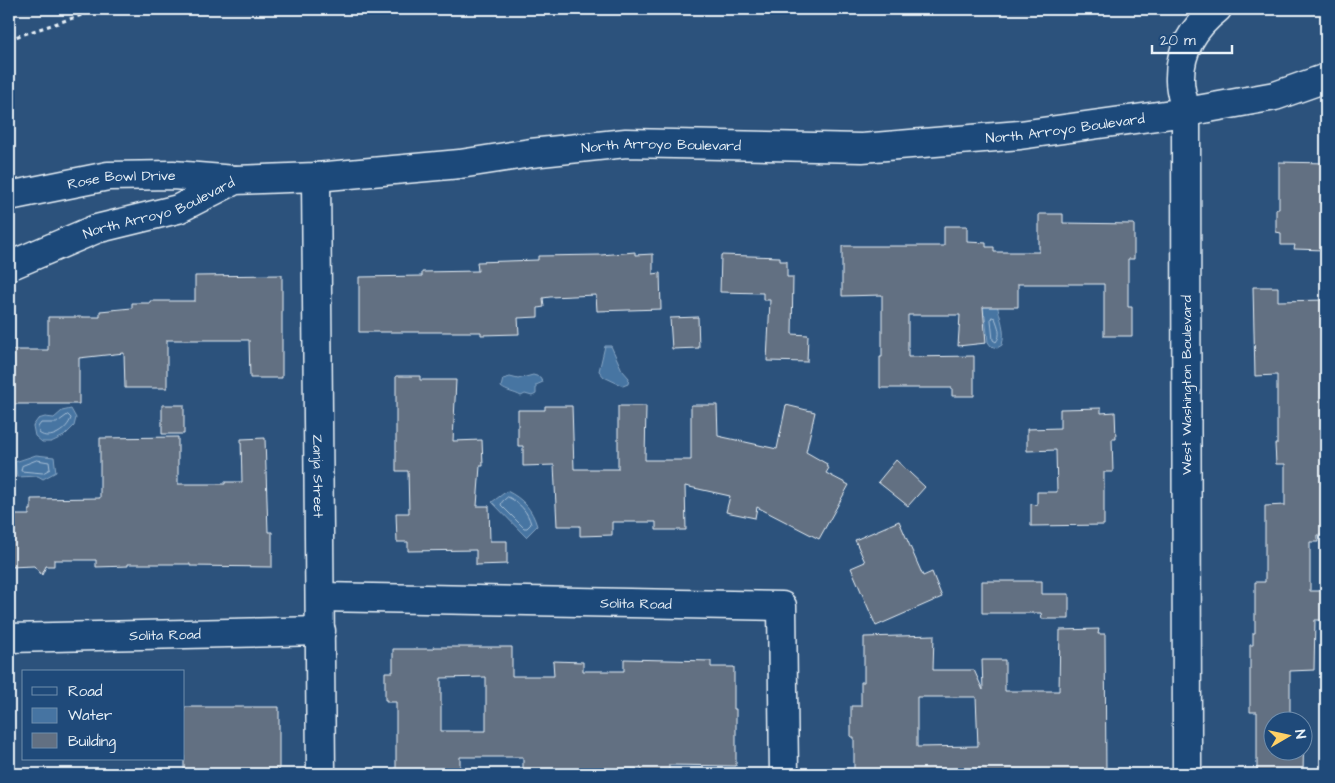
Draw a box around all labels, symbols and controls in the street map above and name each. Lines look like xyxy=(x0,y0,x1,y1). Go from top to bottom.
scale bar xyxy=(1152,22,1232,54)
text: 20 m xyxy=(1160,30,1196,51)
street label: North Arroyo Boulevard xyxy=(985,109,1146,149)
street label: North Arroyo Boulevard xyxy=(580,134,741,159)
street label: Rose Bowl Drive xyxy=(66,166,176,195)
street label: North Arroyo Boulevard xyxy=(80,173,238,244)
street label: West Washington Boulevard xyxy=(1177,295,1197,475)
street label: Zanja Street xyxy=(307,434,328,518)
street label: Solita Road xyxy=(600,593,672,615)
street label: Solita Road xyxy=(129,625,201,646)
legend xyxy=(22,670,185,760)
text: Road xyxy=(68,681,103,702)
text: Water xyxy=(68,705,112,726)
north arrow xyxy=(1262,710,1312,760)
text: N xyxy=(1289,728,1310,740)
text: Building xyxy=(68,731,116,753)

